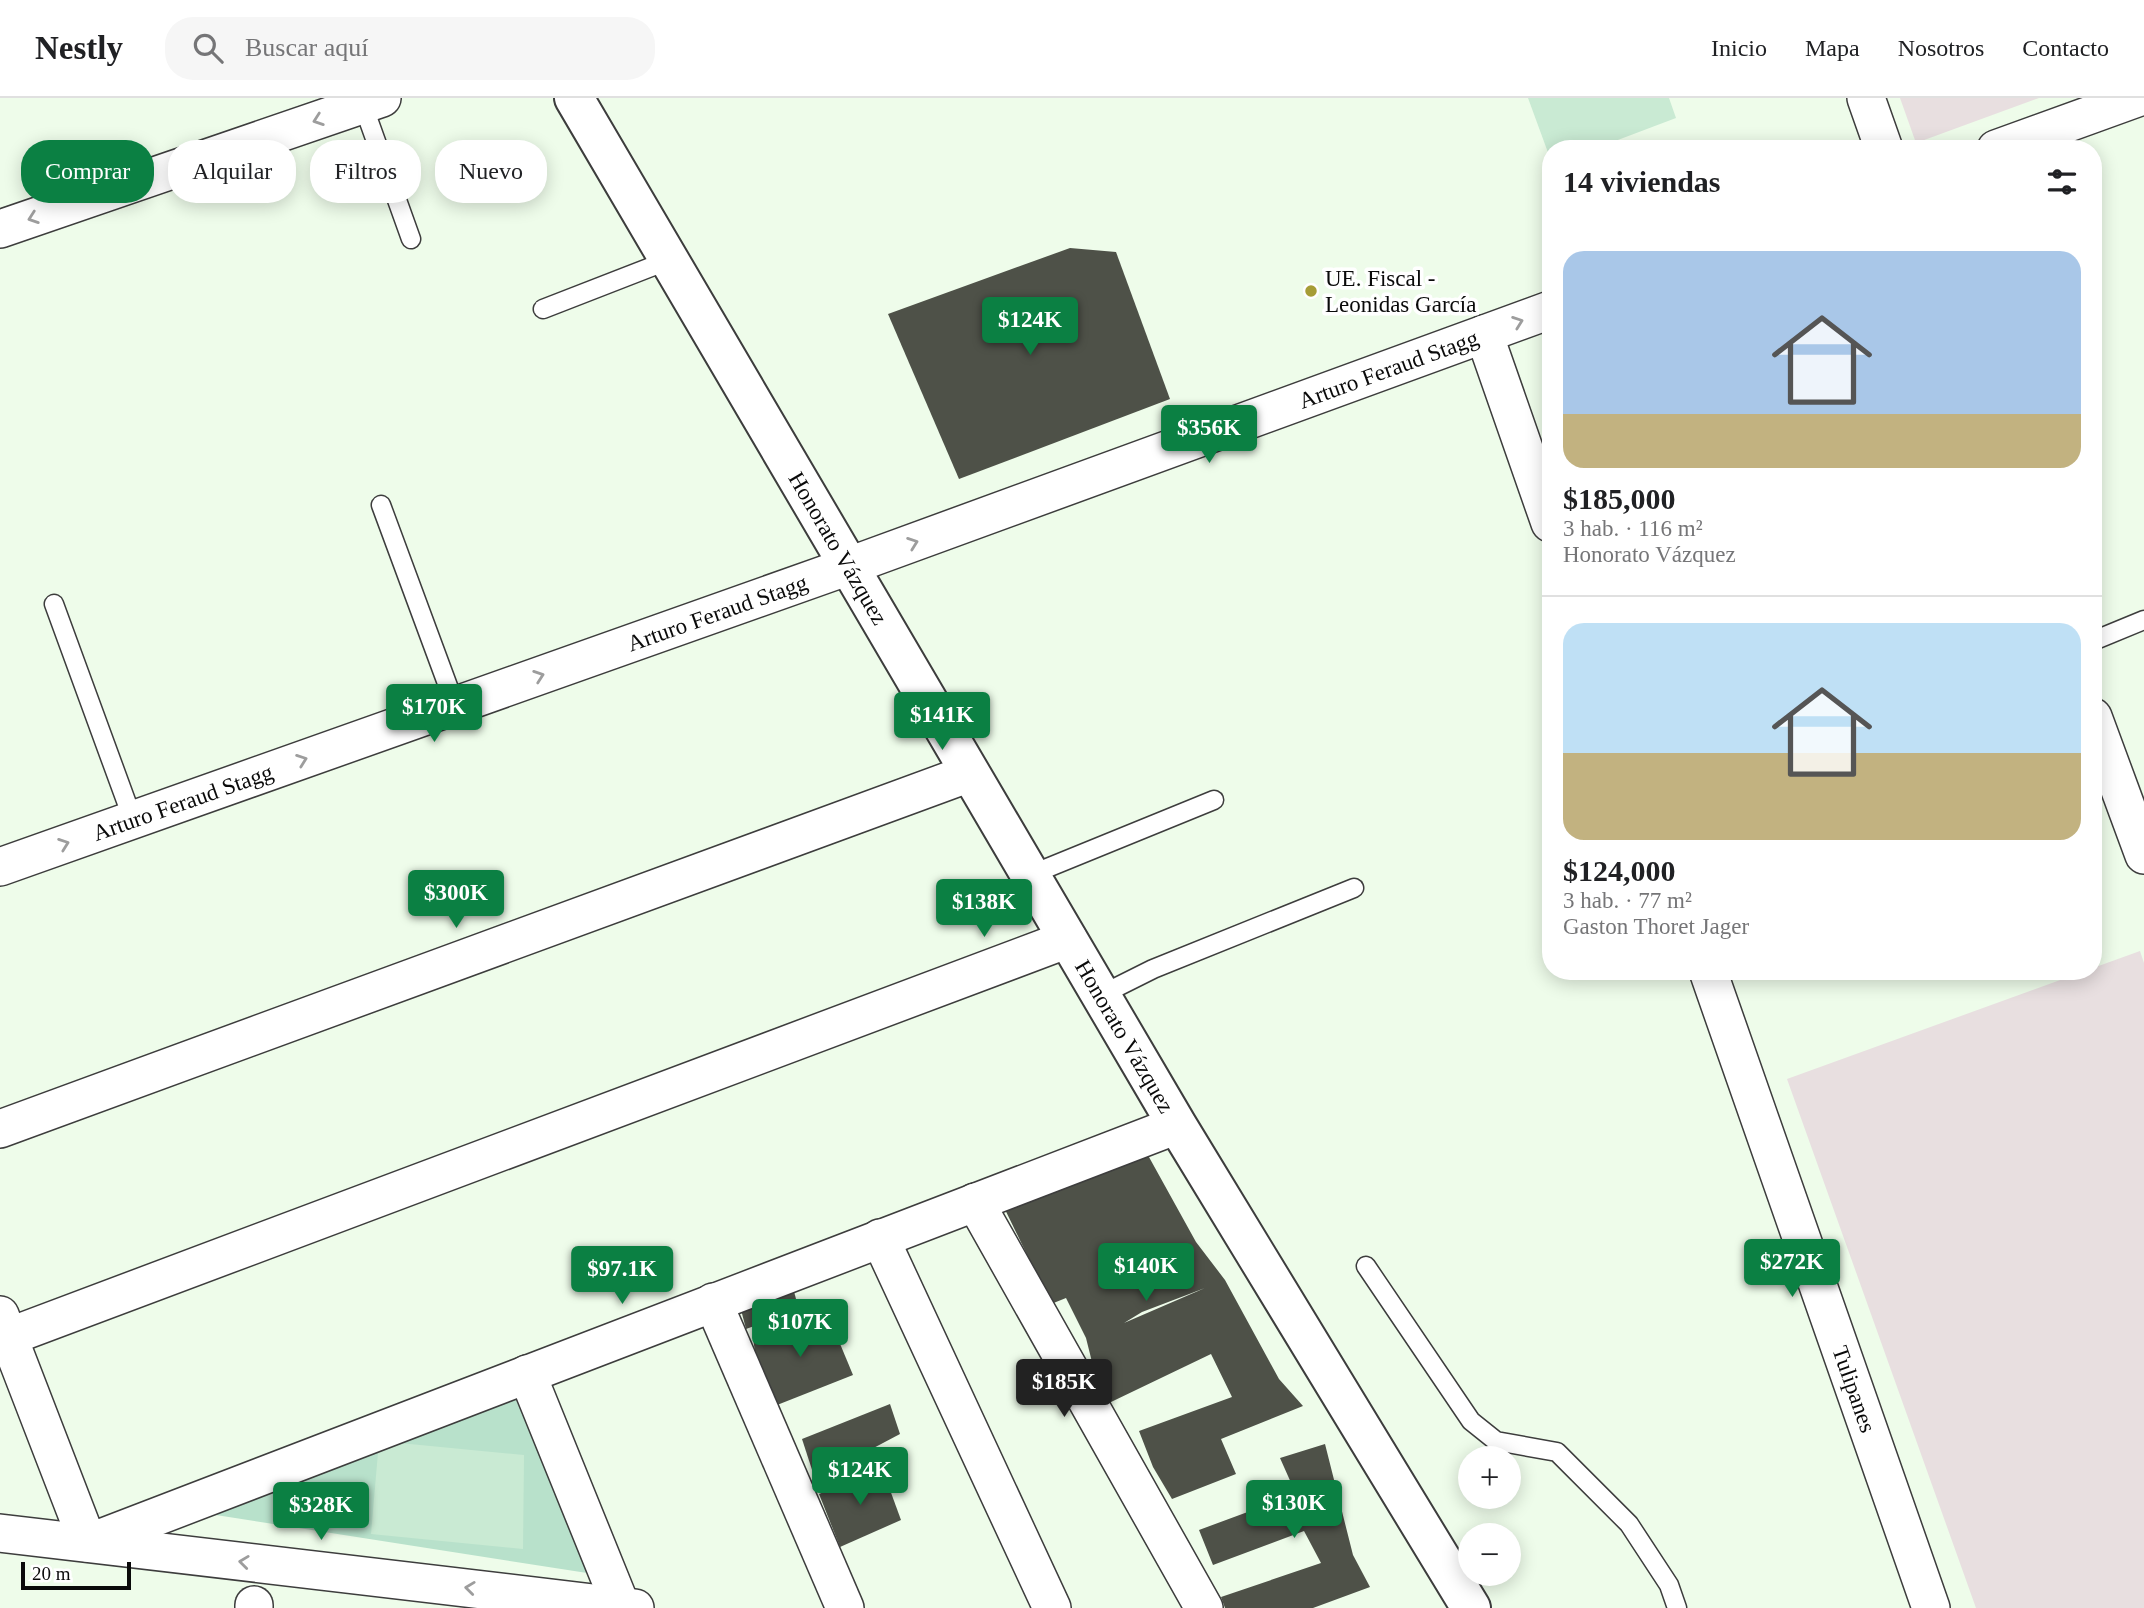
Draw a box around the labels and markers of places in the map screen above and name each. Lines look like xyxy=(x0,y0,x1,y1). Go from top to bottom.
place label: UE. Fiscal - Leonidas García xyxy=(1325,266,1476,317)
marker: UE. Fiscal - Leonidas García xyxy=(1303,283,1319,299)
pin: $124K xyxy=(981,298,1079,357)
pin: $356K xyxy=(1160,406,1258,465)
pin: $170K xyxy=(385,684,483,744)
pin: $141K xyxy=(893,692,991,752)
pin: $300K xyxy=(407,870,505,930)
pin: $138K xyxy=(935,880,1033,939)
pin: $272K xyxy=(1743,1240,1841,1299)
pin: $140K xyxy=(1097,1244,1195,1303)
pin: $97.1K xyxy=(565,1246,679,1306)
pin: $107K xyxy=(751,1300,849,1359)
pin: $185K xyxy=(1015,1360,1113,1419)
pin: $124K xyxy=(811,1448,909,1507)
pin: $130K xyxy=(1245,1480,1343,1540)
pin: $328K xyxy=(272,1482,370,1542)

